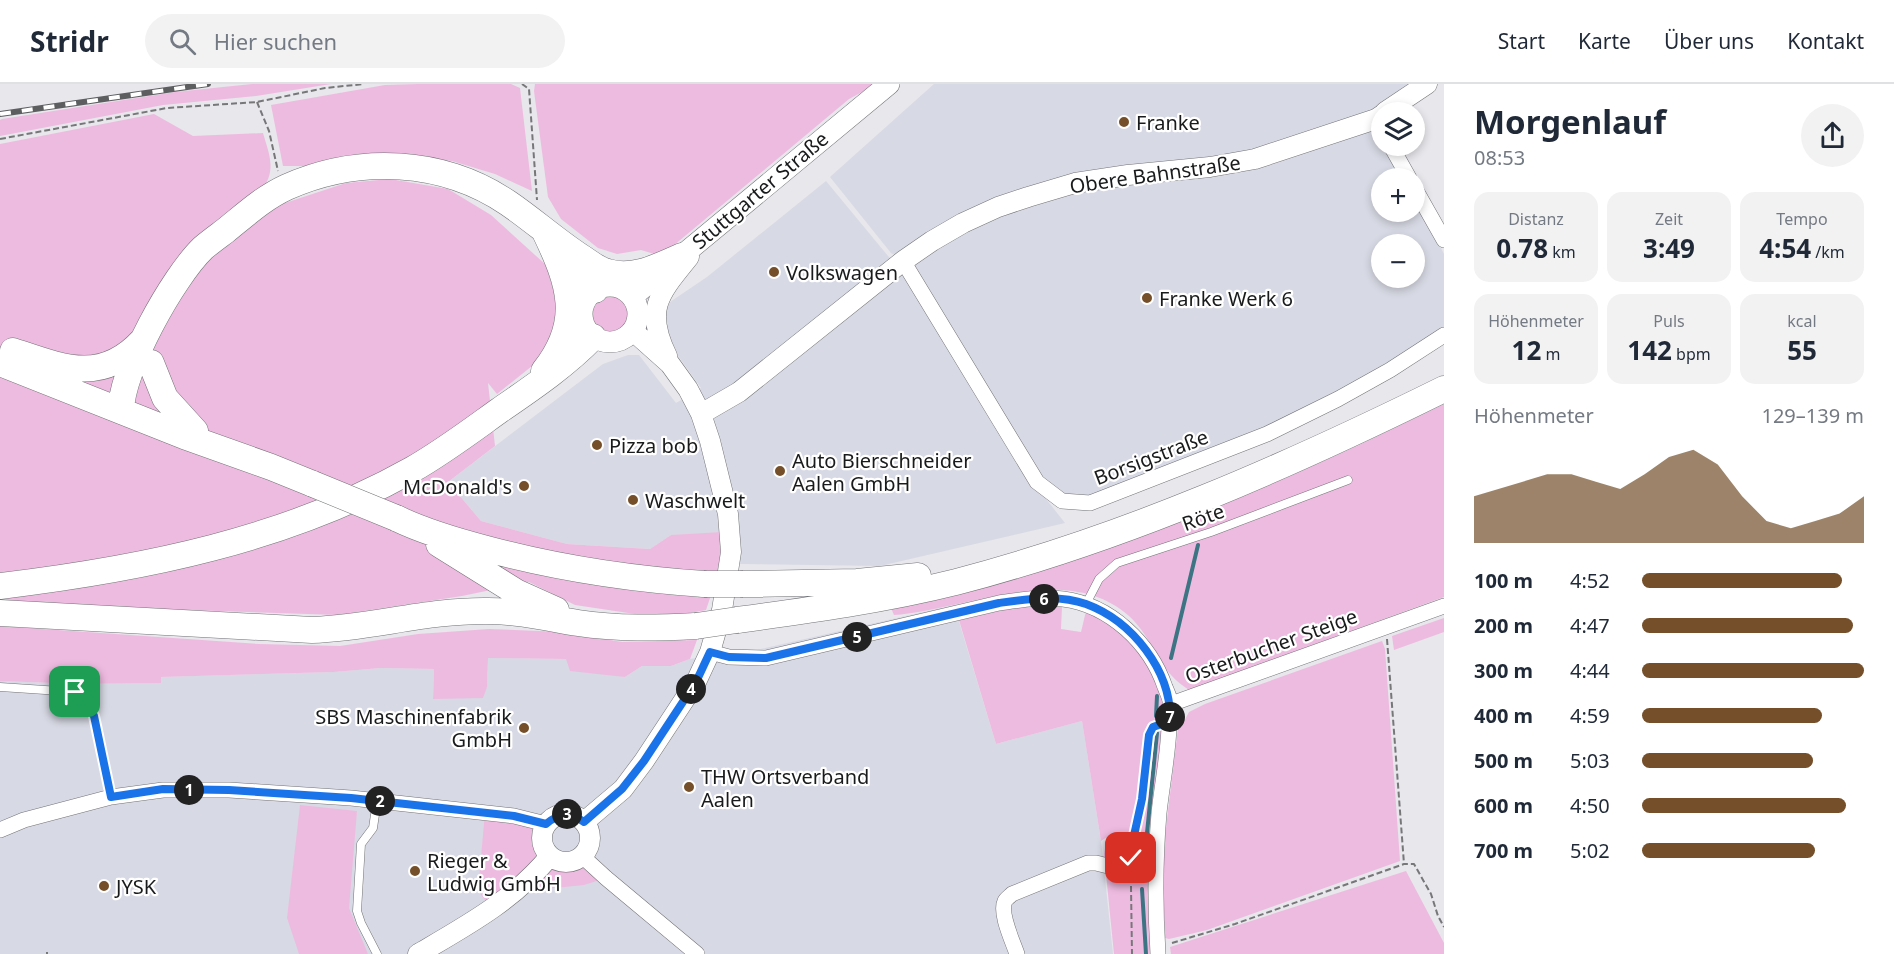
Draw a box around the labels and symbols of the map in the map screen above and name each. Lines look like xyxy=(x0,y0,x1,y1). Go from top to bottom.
place label: Franke xyxy=(1136,109,1200,136)
marker: Franke xyxy=(1117,115,1131,129)
street label: Stuttgarter Straße xyxy=(686,125,834,255)
street label: Obere Bahnstraße xyxy=(1068,149,1242,199)
place label: Volkswagen xyxy=(786,259,898,286)
marker: Volkswagen xyxy=(767,265,781,279)
place label: Franke Werk 6 xyxy=(1159,285,1293,312)
marker: Franke Werk 6 xyxy=(1140,291,1154,305)
street label: Borsigstraße xyxy=(1090,423,1212,491)
place label: Pizza bob xyxy=(609,432,698,459)
marker: Pizza bob xyxy=(590,438,604,452)
place label: Auto Bierschneider Aalen GmbH xyxy=(792,447,972,497)
marker: Auto Bierschneider Aalen GmbH xyxy=(773,464,787,478)
place label: McDonald's xyxy=(403,473,512,500)
marker: McDonald's xyxy=(517,479,531,493)
place label: Waschwelt xyxy=(645,487,745,514)
marker: Waschwelt xyxy=(626,493,640,507)
street label: Röte xyxy=(1178,497,1228,537)
pin: 6 xyxy=(1029,584,1059,614)
street label: Osterbucher Steige xyxy=(1181,602,1361,690)
pin: 5 xyxy=(842,622,872,652)
pin xyxy=(49,666,100,717)
pin: 4 xyxy=(676,674,706,704)
pin: 7 xyxy=(1155,702,1185,732)
place label: SBS Maschinenfabrik GmbH xyxy=(315,703,512,753)
marker: SBS Maschinenfabrik GmbH xyxy=(517,721,531,735)
place label: THW Ortsverband Aalen xyxy=(701,763,869,813)
pin: 1 xyxy=(174,775,204,805)
marker: THW Ortsverband Aalen xyxy=(682,780,696,794)
pin: 2 xyxy=(365,786,395,816)
pin: 3 xyxy=(552,799,582,829)
pin xyxy=(1105,832,1156,883)
place label: Rieger & Ludwig GmbH xyxy=(427,847,561,897)
marker: Rieger & Ludwig GmbH xyxy=(408,864,422,878)
place label: JYSK xyxy=(114,873,157,900)
marker: JYSK xyxy=(97,879,111,893)

